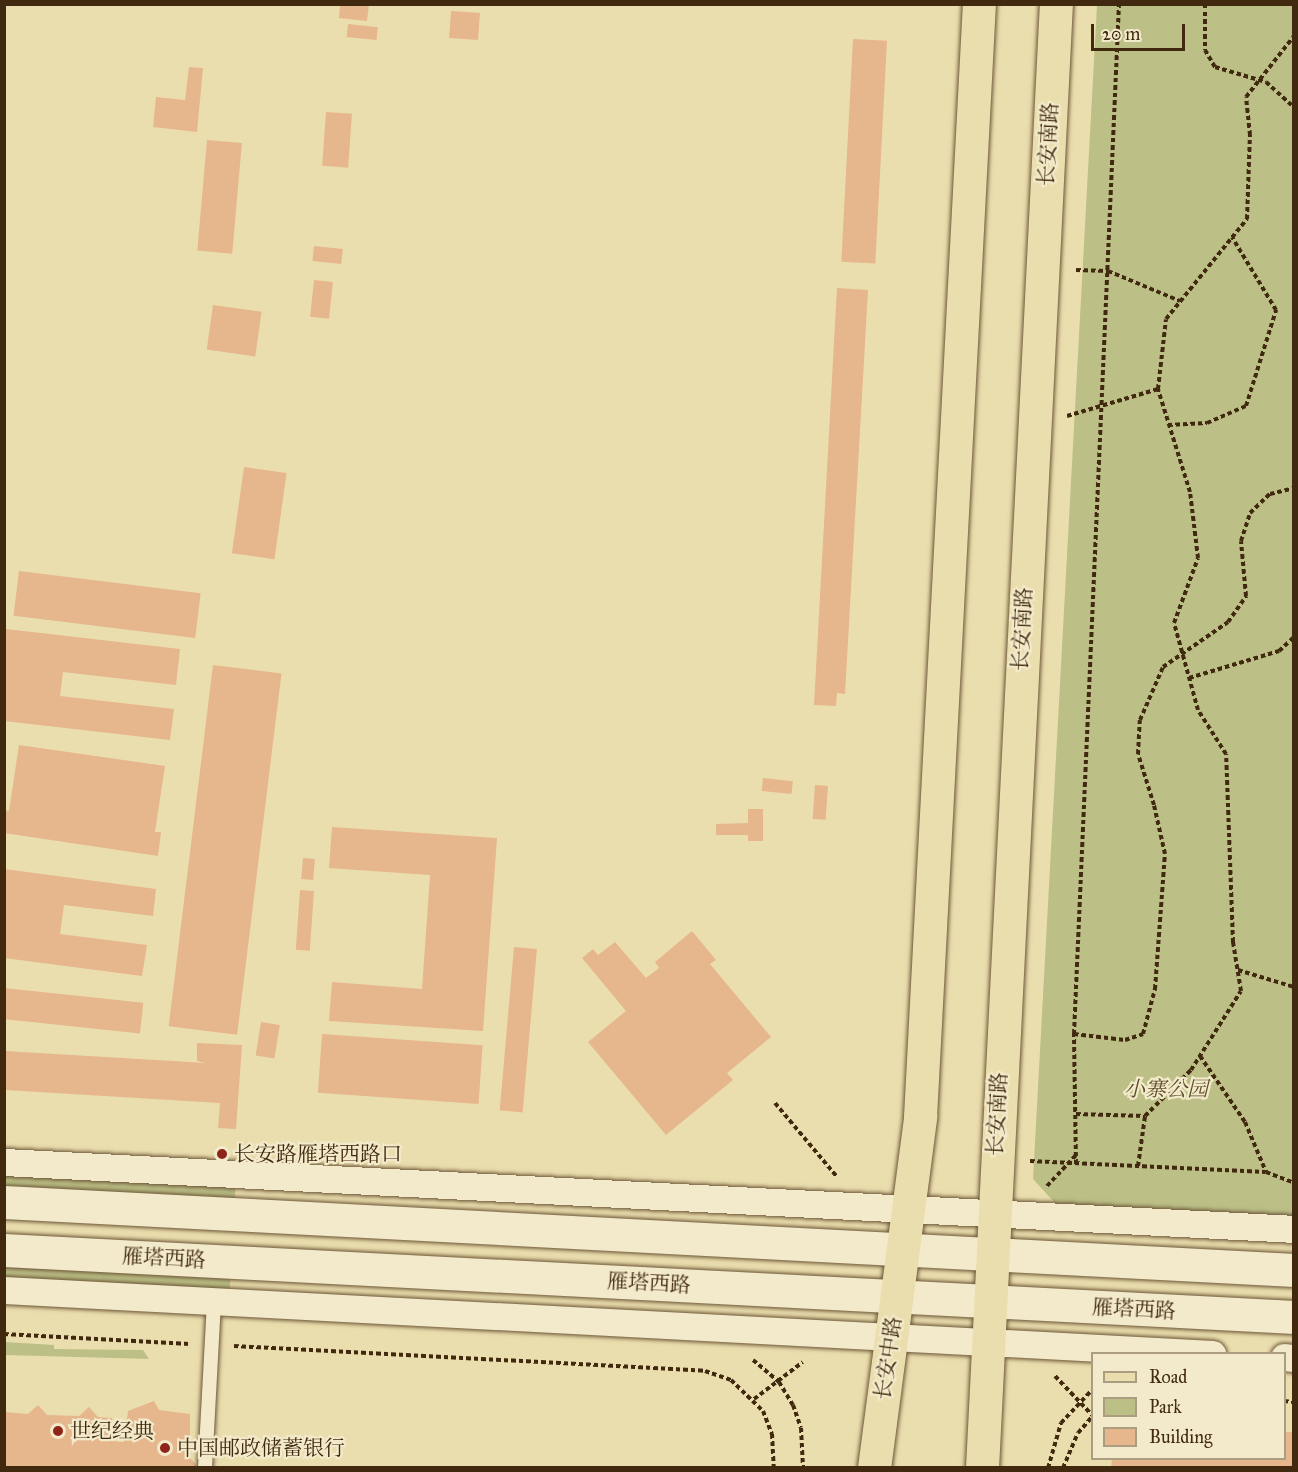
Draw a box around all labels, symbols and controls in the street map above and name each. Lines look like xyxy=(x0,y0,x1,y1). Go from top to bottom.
scale bar xyxy=(1094,12,1188,50)
text: 20 m xyxy=(1102,23,1140,45)
street label: 长安南路 xyxy=(1033,101,1063,187)
street label: 长安南路 xyxy=(1007,586,1037,672)
street label: 长安南路 xyxy=(982,1071,1012,1157)
park label: 小寨公园 xyxy=(1124,1076,1208,1102)
place label: 长安路雁塔西路口 xyxy=(234,1141,402,1167)
marker: 长安路雁塔西路口 xyxy=(215,1147,229,1161)
street label: 雁塔西路 xyxy=(121,1243,207,1273)
street label: 雁塔西路 xyxy=(606,1268,692,1298)
street label: 雁塔西路 xyxy=(1091,1294,1177,1324)
street label: 长安中路 xyxy=(870,1315,906,1401)
legend xyxy=(1091,1352,1286,1460)
text: Road xyxy=(1149,1366,1187,1388)
text: Park xyxy=(1149,1396,1182,1418)
place label: 世纪经典 xyxy=(70,1418,154,1444)
marker: 世纪经典 xyxy=(51,1424,65,1438)
text: Building xyxy=(1149,1426,1212,1448)
place label: 中国邮政储蓄银行 xyxy=(177,1435,345,1461)
marker: 中国邮政储蓄银行 xyxy=(158,1441,172,1455)

